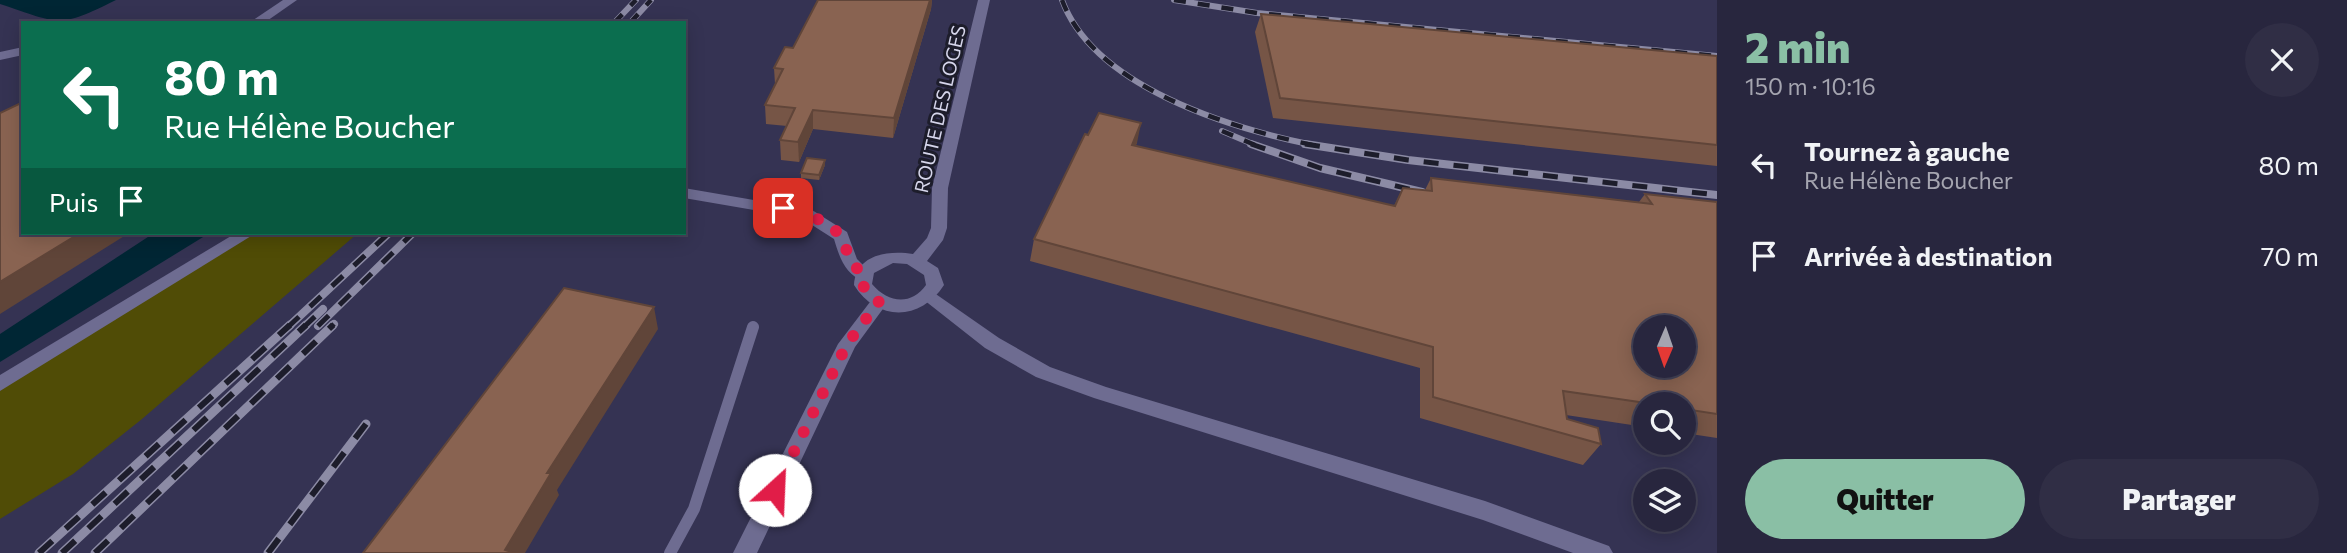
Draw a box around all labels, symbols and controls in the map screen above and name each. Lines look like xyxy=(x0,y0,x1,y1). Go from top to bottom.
text: 2 min xyxy=(1745,20,1851,72)
street label: ROUTE DES LOGES xyxy=(909,23,970,195)
button: close xyxy=(2245,23,2319,97)
text: 80 m xyxy=(164,45,279,105)
icon: left xyxy=(49,49,140,140)
text: 150 m · 10:16 xyxy=(1745,72,1876,100)
text: Rue Hélène Boucher xyxy=(164,105,455,145)
text: Tournez à gauche xyxy=(1804,135,2010,166)
icon: left xyxy=(1745,146,1783,184)
text: 80 m xyxy=(2259,149,2319,180)
text: Rue Hélène Boucher xyxy=(1804,166,2013,194)
pin xyxy=(753,178,813,238)
icon: arrive xyxy=(112,182,150,220)
text: Puis xyxy=(49,186,98,217)
icon: arrive xyxy=(764,189,802,227)
icon: arrive xyxy=(1745,237,1783,275)
text: Arrivée à destination xyxy=(1804,240,2052,271)
text: 70 m xyxy=(2261,240,2319,271)
north arrow xyxy=(1633,315,1696,378)
map controls xyxy=(1633,315,1696,532)
button: search xyxy=(1633,392,1696,455)
position arrow xyxy=(738,453,812,527)
button: Quitter xyxy=(1745,459,2025,539)
button: Partager xyxy=(2039,459,2319,539)
button: layers xyxy=(1633,469,1696,532)

